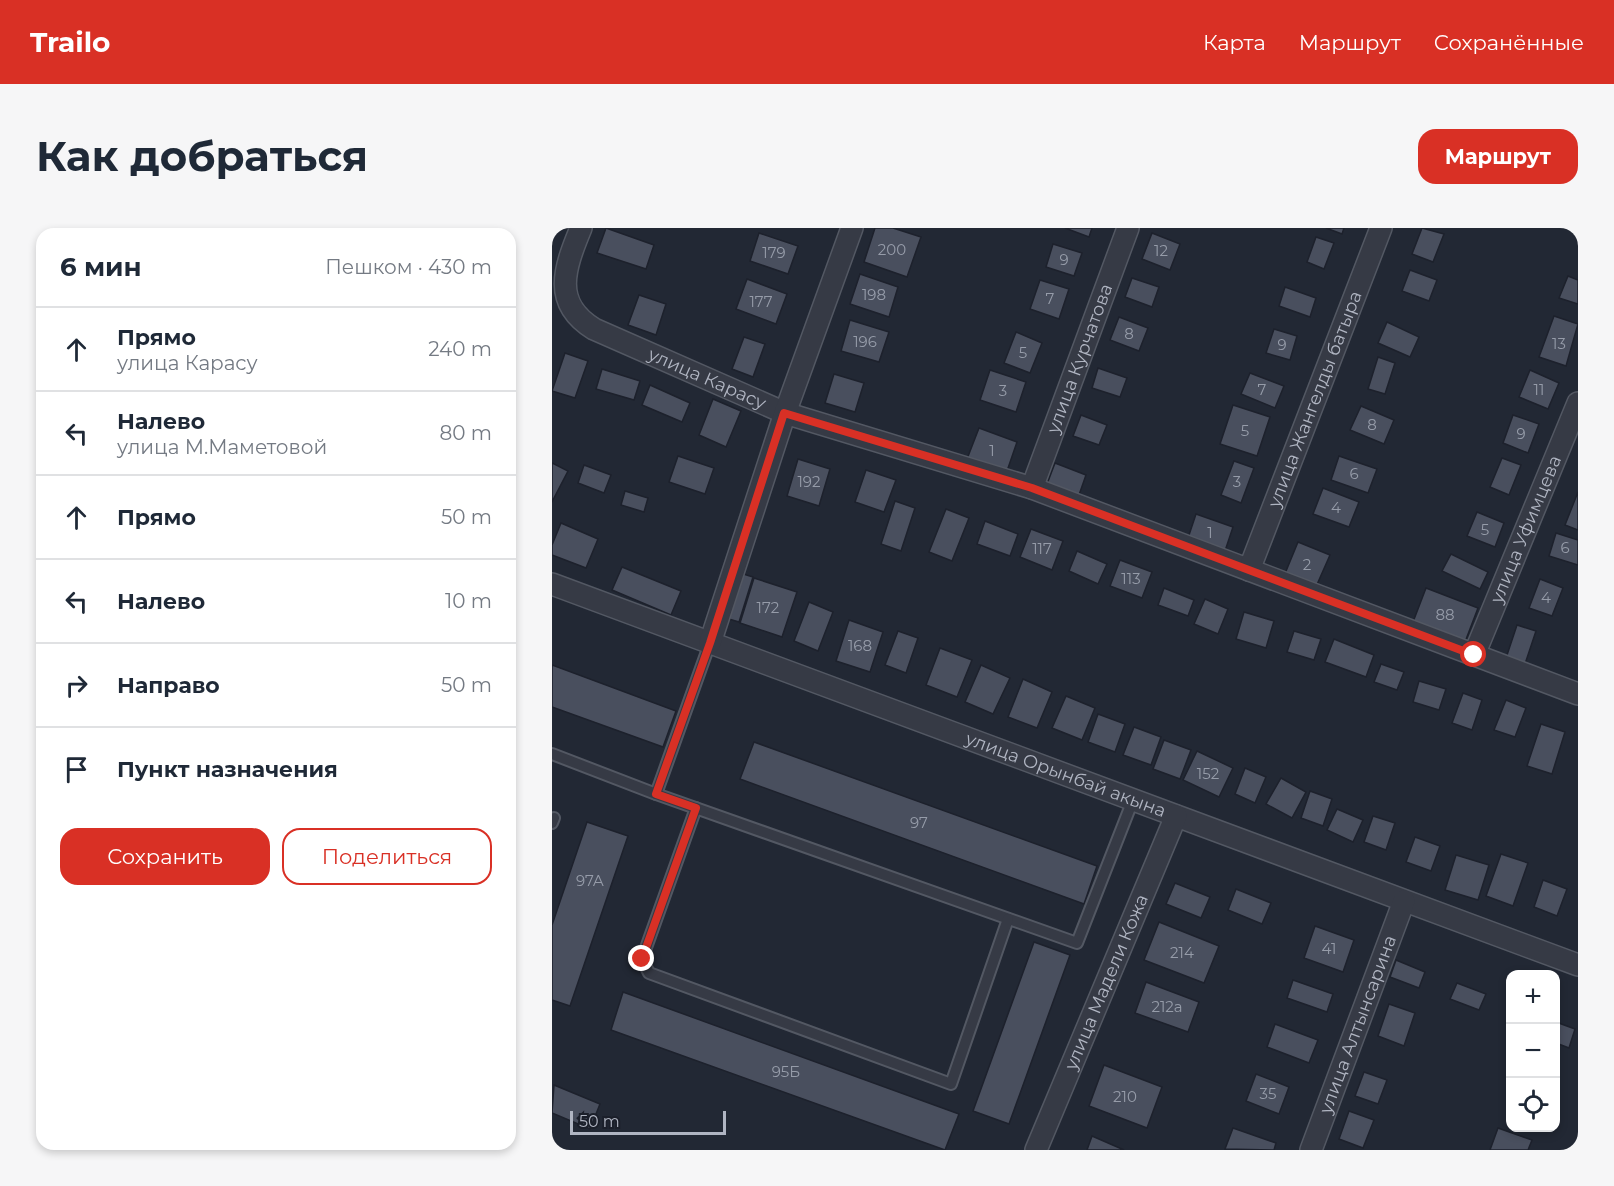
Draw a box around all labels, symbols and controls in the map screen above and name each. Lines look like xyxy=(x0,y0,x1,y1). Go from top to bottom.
text: Trailo xyxy=(30,25,110,59)
text: Карта xyxy=(1203,30,1266,55)
text: Маршрут xyxy=(1299,30,1401,55)
text: Сохранённые xyxy=(1434,30,1584,55)
button: Маршрут xyxy=(1418,129,1578,184)
text: Как добраться xyxy=(36,130,368,182)
house number: 200 xyxy=(878,240,906,259)
house number: 12 xyxy=(1154,241,1168,260)
house number: 179 xyxy=(762,243,786,262)
house number: 9 xyxy=(1059,250,1069,269)
text: 6 мин xyxy=(60,251,142,283)
text: Пешком · 430 m xyxy=(325,255,492,279)
street label: улица Курчатова xyxy=(1042,281,1117,437)
house number: 198 xyxy=(862,285,886,304)
street label: улица Жангелды батыра xyxy=(1263,288,1367,512)
house number: 7 xyxy=(1046,289,1055,308)
house number: 177 xyxy=(749,292,773,311)
text: Прямо xyxy=(117,324,196,351)
house number: 8 xyxy=(1124,324,1134,343)
house number: 196 xyxy=(853,332,877,351)
icon: ahead xyxy=(60,333,93,366)
house number: 13 xyxy=(1552,334,1566,353)
house number: 9 xyxy=(1277,335,1287,354)
text: 240 m xyxy=(428,337,492,361)
street label: улица Карасу xyxy=(644,343,770,414)
house number: 5 xyxy=(1019,343,1027,362)
text: улица Карасу xyxy=(117,351,258,375)
house number: 7 xyxy=(1258,380,1267,399)
house number: 11 xyxy=(1534,380,1544,399)
house number: 3 xyxy=(999,381,1007,400)
text: Налево xyxy=(117,408,205,435)
house number: 8 xyxy=(1367,415,1377,434)
icon: left xyxy=(60,417,93,450)
text: 80 m xyxy=(440,421,492,445)
house number: 5 xyxy=(1241,421,1249,440)
house number: 9 xyxy=(1516,424,1526,443)
text: улица М.Маметовой xyxy=(117,435,327,459)
house number: 1 xyxy=(989,441,995,460)
street label: улица Уфимцева xyxy=(1485,452,1566,607)
house number: 6 xyxy=(1349,464,1359,483)
house number: 192 xyxy=(797,472,821,491)
house number: 3 xyxy=(1233,472,1241,491)
house number: 4 xyxy=(1331,498,1341,517)
icon: ahead xyxy=(60,501,93,534)
text: Прямо xyxy=(117,504,196,531)
text: 50 m xyxy=(441,505,492,529)
house number: 5 xyxy=(1481,520,1489,539)
house number: 1 xyxy=(1207,523,1213,542)
house number: 6 xyxy=(1560,538,1570,557)
house number: 117 xyxy=(1032,539,1052,558)
house number: 2 xyxy=(1303,555,1311,574)
house number: 113 xyxy=(1121,569,1141,588)
icon: left xyxy=(60,585,93,618)
text: Налево xyxy=(117,588,205,615)
house number: 4 xyxy=(1541,588,1551,607)
text: 10 m xyxy=(445,589,492,613)
house number: 172 xyxy=(757,598,779,617)
house number: 88 xyxy=(1435,605,1455,624)
house number: 168 xyxy=(848,636,872,655)
route start xyxy=(1460,641,1486,667)
icon: right xyxy=(60,669,93,702)
text: Направо xyxy=(117,672,220,699)
text: 50 m xyxy=(441,673,492,697)
street label: улица Орынбай акына xyxy=(962,727,1169,822)
icon: arrive xyxy=(60,753,93,786)
text: Пункт назначения xyxy=(117,756,338,783)
house number: 152 xyxy=(1197,764,1219,783)
house number: 97 xyxy=(910,813,928,832)
button: Сохранить xyxy=(60,828,270,885)
button: Поделиться xyxy=(282,828,492,885)
house number: 97А xyxy=(576,871,604,890)
street label: улица Мадели Кожа xyxy=(1059,891,1153,1074)
street label: улица Алтынсарина xyxy=(1314,932,1401,1118)
house number: 41 xyxy=(1322,939,1336,958)
house number: 214 xyxy=(1170,943,1194,962)
route end xyxy=(628,945,654,971)
map controls xyxy=(1506,970,1560,1132)
button: + xyxy=(1506,970,1560,1024)
house number: 212а xyxy=(1151,997,1183,1016)
button: − xyxy=(1506,1024,1560,1078)
house number: 95Б xyxy=(772,1062,800,1081)
button: locate xyxy=(1506,1078,1560,1132)
house number: 35 xyxy=(1260,1084,1276,1103)
house number: 210 xyxy=(1113,1087,1137,1106)
scale bar xyxy=(570,1108,726,1136)
text: 50 m xyxy=(579,1112,620,1131)

